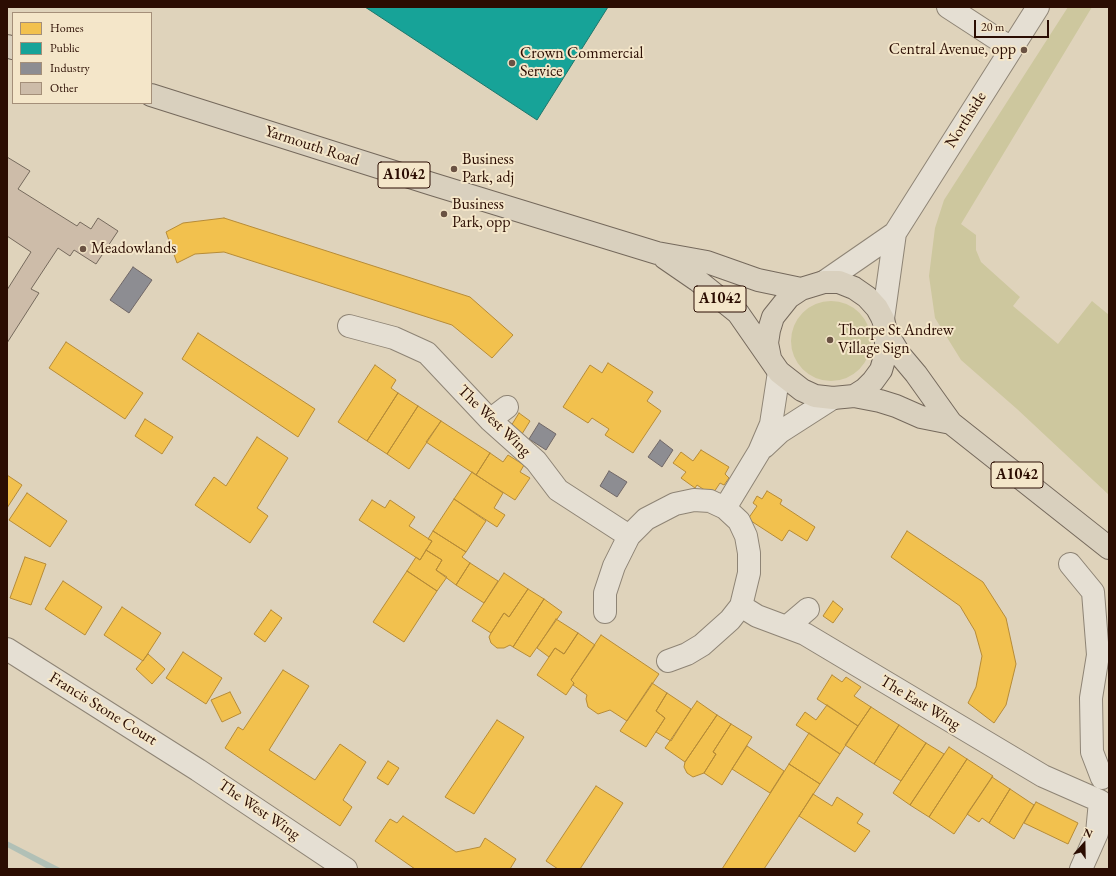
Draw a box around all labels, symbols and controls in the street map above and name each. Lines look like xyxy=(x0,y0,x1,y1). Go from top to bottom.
legend xyxy=(12,12,152,104)
scale bar xyxy=(976,12,1051,38)
text: 20 m xyxy=(981,19,1004,35)
text: Homes xyxy=(50,20,84,36)
text: Public xyxy=(50,40,80,56)
place label: Central Avenue, opp xyxy=(889,40,1016,60)
place label: Crown Commercial Service xyxy=(520,44,643,82)
marker: Central Avenue, opp xyxy=(1019,45,1029,55)
marker: Crown Commercial Service xyxy=(507,58,517,68)
text: Industry xyxy=(50,60,90,76)
text: Other xyxy=(50,80,78,96)
street label: Northside xyxy=(941,88,991,152)
street label: Yarmouth Road xyxy=(262,122,362,170)
place label: Business Park, adj xyxy=(462,150,514,188)
road number: A1042 xyxy=(378,162,430,188)
marker: Business Park, adj xyxy=(449,164,459,174)
place label: Business Park, opp xyxy=(452,195,511,233)
marker: Business Park, opp xyxy=(439,209,449,219)
place label: Meadowlands xyxy=(91,239,176,259)
marker: Meadowlands xyxy=(78,244,88,254)
road number: A1042 xyxy=(694,286,746,312)
place label: Thorpe St Andrew Village Sign xyxy=(838,321,954,359)
marker: Thorpe St Andrew Village Sign xyxy=(825,335,835,345)
street label: The West Wing xyxy=(453,381,535,461)
road number: A1042 xyxy=(991,462,1043,488)
street label: Francis Stone Court xyxy=(46,668,160,750)
street label: The East Wing xyxy=(876,671,964,735)
street label: The West Wing xyxy=(214,776,304,844)
north arrow xyxy=(1064,824,1104,864)
text: N xyxy=(1082,825,1095,841)

